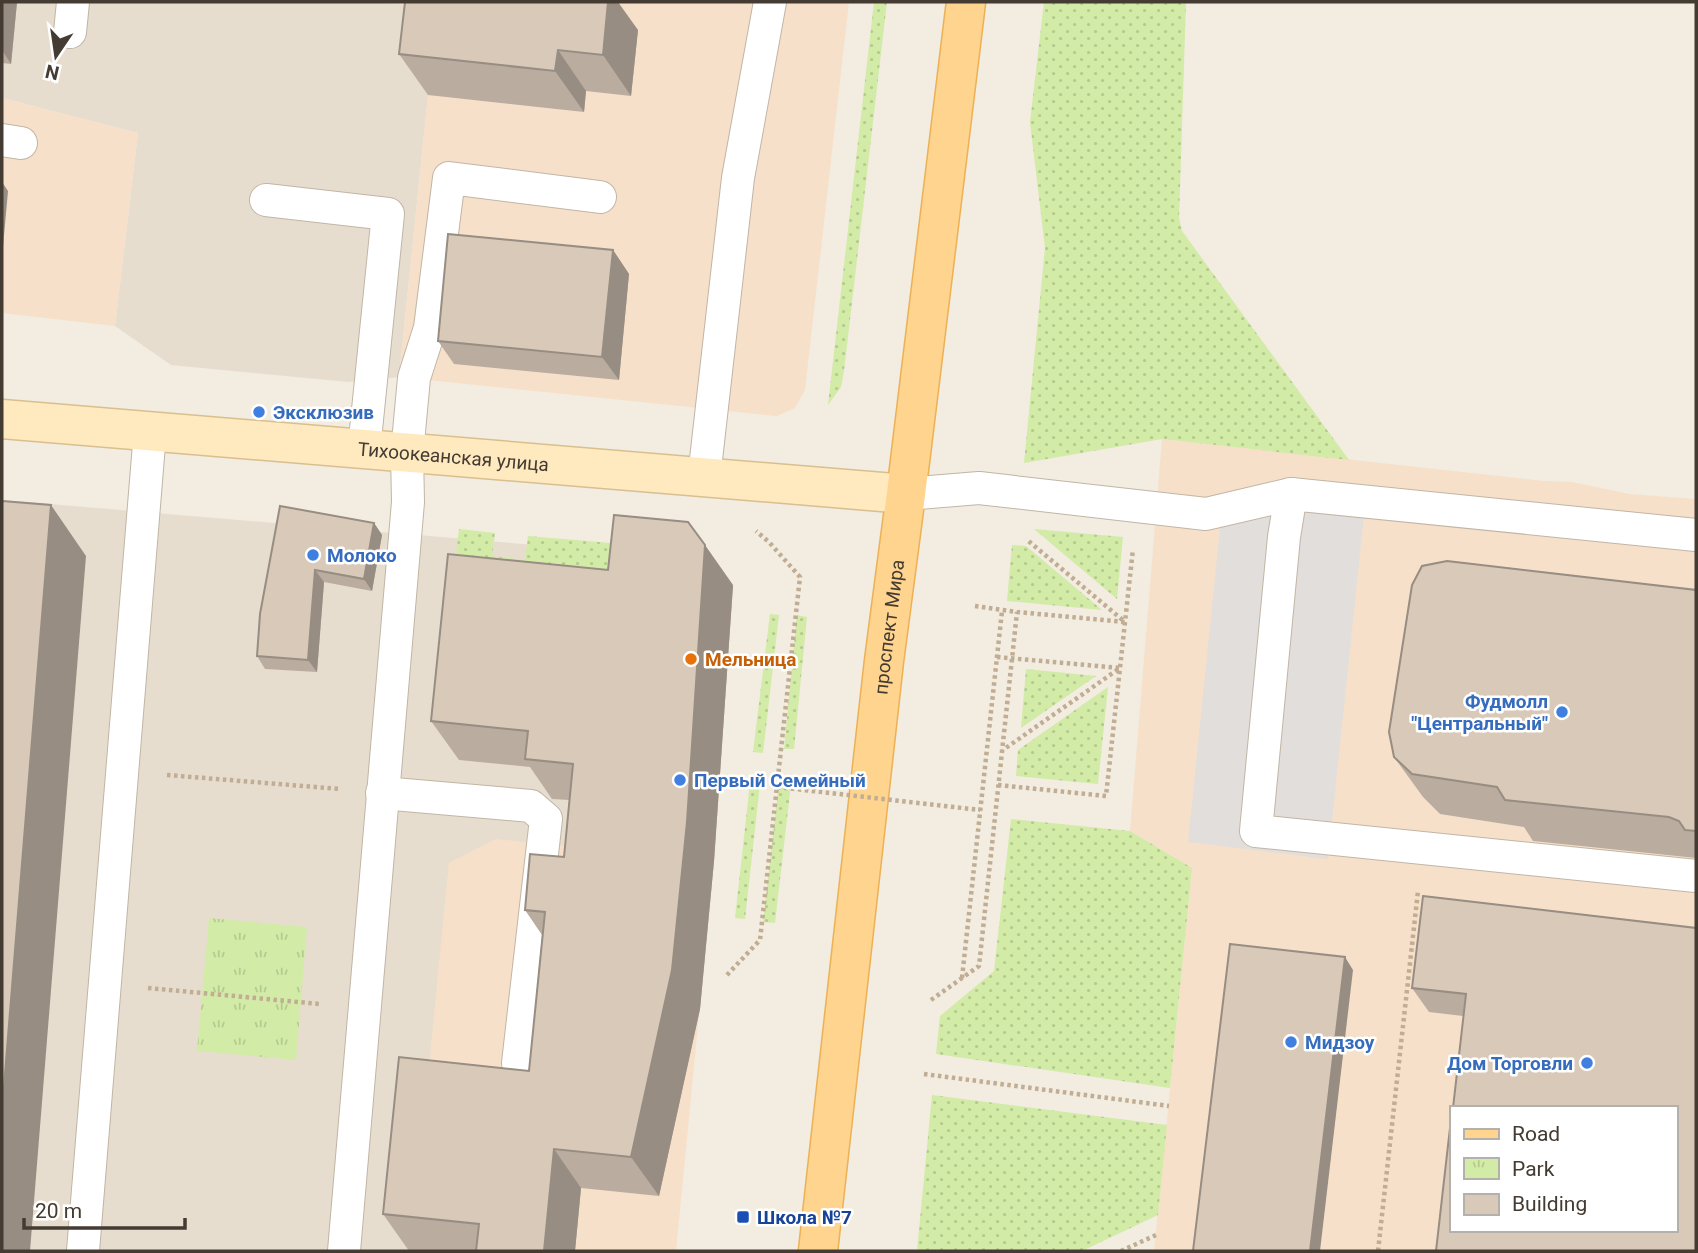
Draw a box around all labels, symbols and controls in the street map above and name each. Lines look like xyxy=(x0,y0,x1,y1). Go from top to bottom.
north arrow xyxy=(21,21,91,91)
text: N xyxy=(43,59,61,85)
place label: Эксклюзив xyxy=(273,401,374,424)
marker: Эксклюзив xyxy=(251,404,267,420)
street label: Тихоокеанская улица xyxy=(357,437,550,476)
place label: Молоко xyxy=(327,544,397,567)
marker: Молоко xyxy=(305,547,321,563)
street label: проспект Мира xyxy=(869,558,909,696)
place label: Мельница xyxy=(705,648,797,671)
marker: Мельница xyxy=(683,651,699,667)
place label: Фудмолл "Центральный" xyxy=(1411,690,1548,735)
marker: Фудмолл "Центральный" xyxy=(1554,704,1570,720)
place label: Первый Семейный xyxy=(694,769,866,792)
marker: Первый Семейный xyxy=(672,772,688,788)
place label: Мидзоу xyxy=(1305,1031,1375,1054)
marker: Мидзоу xyxy=(1283,1034,1299,1050)
place label: Дом Торговли xyxy=(1447,1052,1573,1075)
marker: Дом Торговли xyxy=(1579,1055,1595,1071)
legend xyxy=(1450,1106,1677,1232)
text: Road xyxy=(1512,1122,1560,1146)
text: Park xyxy=(1512,1157,1555,1181)
scale bar xyxy=(24,1186,186,1230)
text: Building xyxy=(1512,1192,1587,1216)
text: 20 m xyxy=(35,1199,82,1223)
place label: Школа №7 xyxy=(757,1206,852,1229)
marker: Школа №7 xyxy=(735,1209,751,1225)

